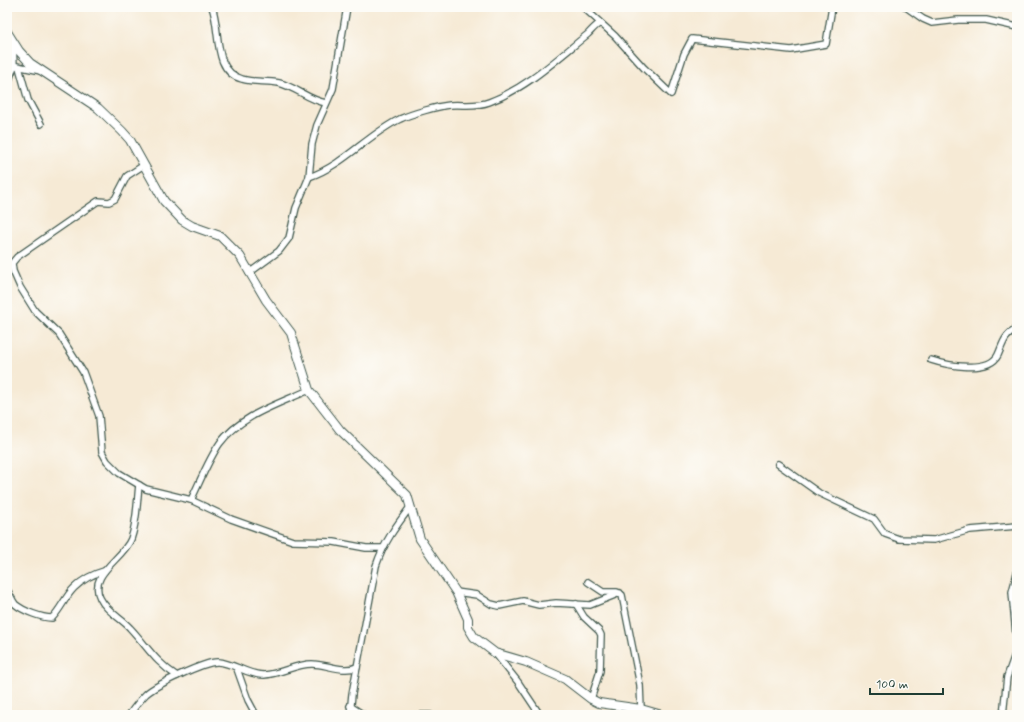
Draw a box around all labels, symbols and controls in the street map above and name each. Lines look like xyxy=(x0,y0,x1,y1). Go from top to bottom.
scale bar xyxy=(870,670,943,696)
text: 100 m xyxy=(876,677,908,693)

